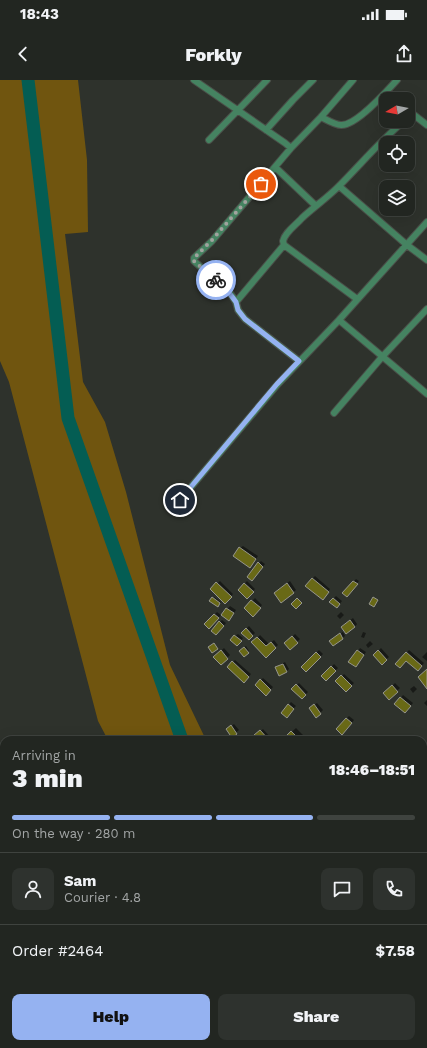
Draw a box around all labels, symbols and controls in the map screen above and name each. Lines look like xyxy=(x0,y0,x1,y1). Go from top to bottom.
text: 18:43 xyxy=(20,5,59,23)
icon: back xyxy=(12,43,34,65)
icon: share xyxy=(393,43,415,65)
text: Forkly xyxy=(185,44,242,65)
north arrow xyxy=(379,92,415,128)
map controls xyxy=(379,92,415,216)
button: locate xyxy=(379,136,415,172)
pin xyxy=(244,167,278,201)
icon: bag xyxy=(250,173,272,195)
button: layers xyxy=(379,180,415,216)
courier xyxy=(196,260,236,300)
icon: bike xyxy=(205,269,227,291)
pin xyxy=(163,483,197,517)
icon: home xyxy=(169,489,191,511)
text: Arriving in xyxy=(12,748,76,763)
text: 18:46–18:51 xyxy=(329,761,415,779)
text: 3 min xyxy=(12,763,83,793)
text: On the way · 280 m xyxy=(12,826,135,841)
button: person xyxy=(12,868,54,910)
button: chat xyxy=(321,868,363,910)
button: phone xyxy=(373,868,415,910)
text: Sam xyxy=(64,872,96,890)
text: Courier · 4.8 xyxy=(64,890,141,905)
text: Order #2464 xyxy=(12,942,103,960)
text: $7.58 xyxy=(376,942,415,960)
button: Help xyxy=(12,994,210,1040)
button: Share xyxy=(218,994,415,1040)

